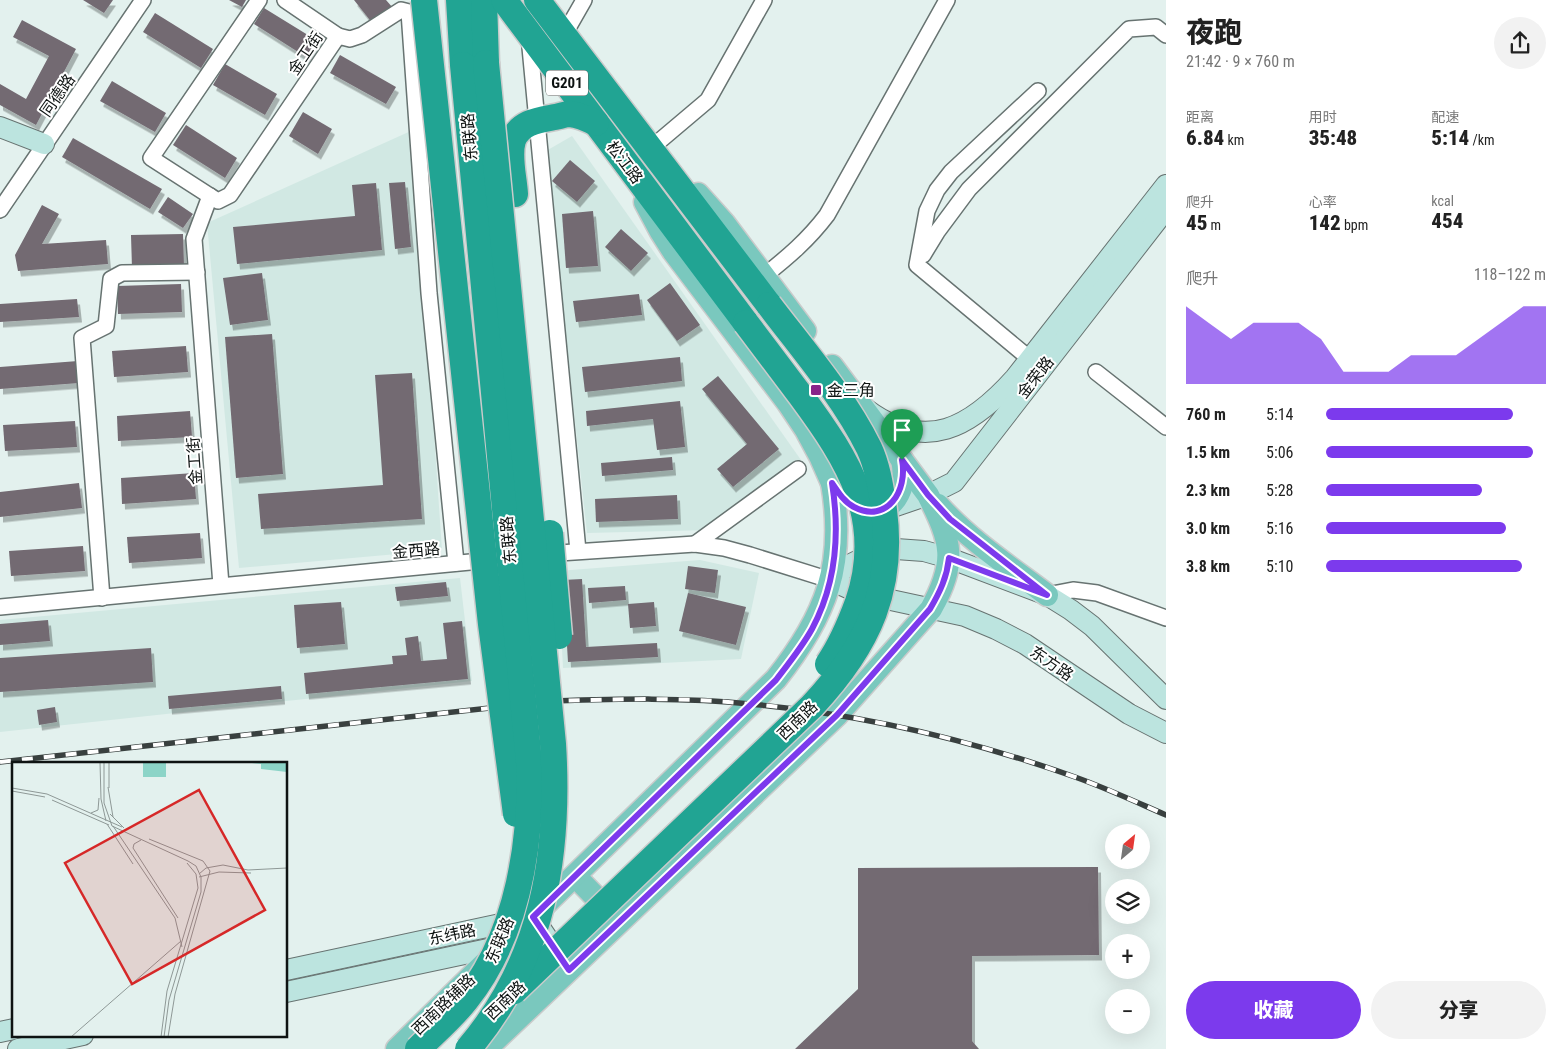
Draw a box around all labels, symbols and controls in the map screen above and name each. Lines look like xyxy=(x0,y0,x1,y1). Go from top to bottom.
text: 夜跑 xyxy=(1186,16,1242,49)
button: share xyxy=(1494,17,1546,69)
street label: 金工街 xyxy=(284,28,327,78)
text: 21:42 · 9 × 760 m xyxy=(1186,52,1295,71)
street label: 同德路 xyxy=(36,70,79,120)
road number: G201 xyxy=(546,70,588,96)
text: 距离 xyxy=(1186,109,1214,125)
text: 用时 xyxy=(1309,109,1337,125)
text: 配速 xyxy=(1431,109,1459,125)
street label: 东联路 xyxy=(458,112,481,162)
text: 6.84 xyxy=(1186,126,1224,150)
text: 35:48 xyxy=(1309,126,1357,150)
text: 5:14 xyxy=(1431,126,1469,150)
text: km xyxy=(1224,132,1244,148)
text: /km xyxy=(1469,132,1495,148)
street label: 松江路 xyxy=(603,137,647,187)
text: kcal xyxy=(1431,193,1454,209)
text: 爬升 xyxy=(1186,194,1214,210)
text: 心率 xyxy=(1309,194,1337,210)
text: 454 xyxy=(1431,209,1463,233)
text: 45 xyxy=(1186,211,1207,235)
text: 142 xyxy=(1309,211,1341,235)
text: m xyxy=(1207,217,1221,233)
text: bpm xyxy=(1341,217,1368,233)
text: 118–122 m xyxy=(1474,265,1546,284)
text: 爬升 xyxy=(1186,269,1218,288)
street label: 金荣路 xyxy=(1013,353,1058,402)
place label: 金三角 xyxy=(827,381,875,400)
marker: 金三角 xyxy=(809,383,823,397)
text: 760 m xyxy=(1186,405,1226,424)
text: 5:14 xyxy=(1266,405,1293,424)
pin xyxy=(881,409,923,460)
icon: arrive xyxy=(888,416,916,444)
street label: 金工街 xyxy=(183,436,206,486)
text: 1.5 km xyxy=(1186,443,1230,462)
text: 5:06 xyxy=(1266,443,1293,462)
text: 2.3 km xyxy=(1186,481,1230,500)
text: 5:28 xyxy=(1266,481,1293,500)
street label: 东联路 xyxy=(497,515,520,565)
text: 3.0 km xyxy=(1186,519,1230,538)
text: 5:16 xyxy=(1266,519,1293,538)
street label: 金西路 xyxy=(391,539,441,562)
text: 3.8 km xyxy=(1186,557,1230,576)
text: 5:10 xyxy=(1266,557,1293,576)
street label: 东方路 xyxy=(1027,642,1077,685)
street label: 西南路 xyxy=(773,697,821,744)
inset map xyxy=(12,762,288,1036)
north arrow xyxy=(1105,824,1150,869)
map controls xyxy=(1105,824,1150,1034)
button: layers xyxy=(1105,879,1150,924)
street label: 东联路 xyxy=(481,914,518,966)
street label: 东纬路 xyxy=(427,920,478,949)
button: + xyxy=(1105,934,1150,979)
street label: 西南路辅路 xyxy=(408,970,479,1039)
street label: 西南路 xyxy=(481,977,529,1024)
button: 收藏 xyxy=(1186,981,1361,1039)
button: 分享 xyxy=(1371,981,1546,1039)
button: − xyxy=(1105,989,1150,1034)

